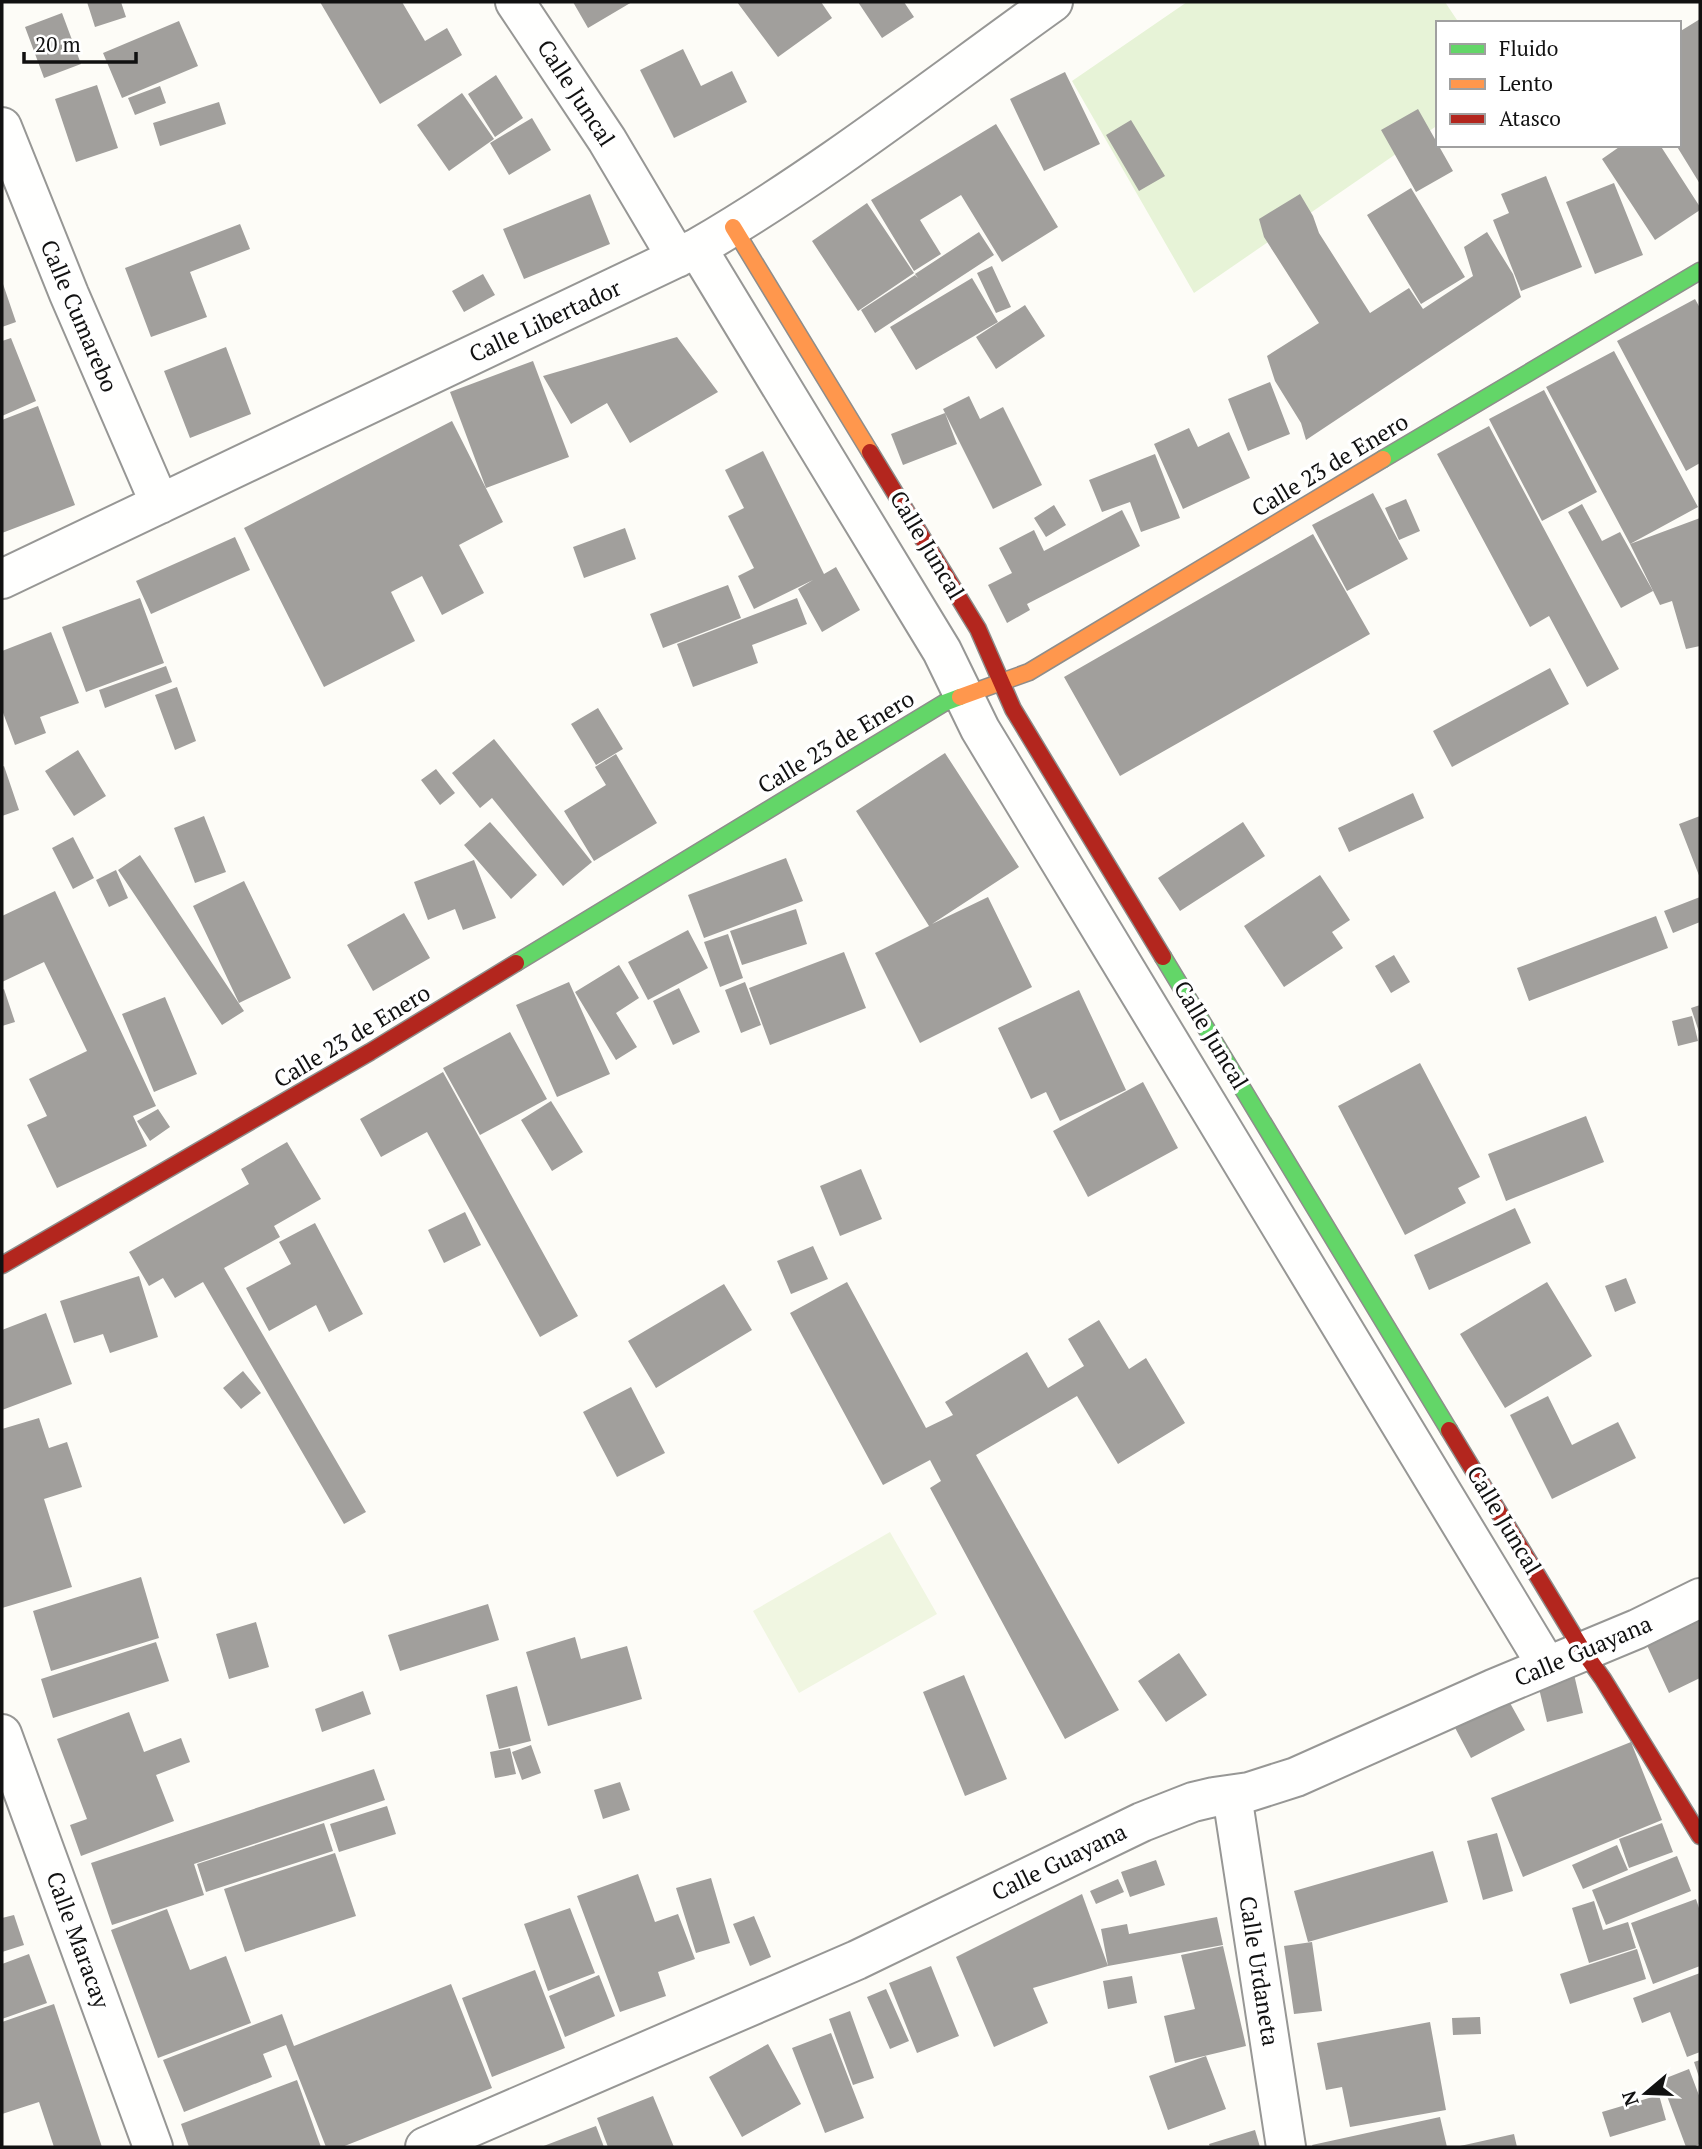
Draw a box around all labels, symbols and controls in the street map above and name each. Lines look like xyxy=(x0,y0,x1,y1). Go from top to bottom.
scale bar xyxy=(24,21,136,65)
legend xyxy=(1436,21,1681,147)
text: 20 m xyxy=(35,30,81,58)
street label: Calle Juncal xyxy=(530,33,623,152)
text: Fluido xyxy=(1499,34,1558,62)
text: Lento xyxy=(1499,69,1553,97)
text: Atasco xyxy=(1499,104,1561,132)
street label: Calle Cumarebo xyxy=(33,235,125,397)
street label: Calle Libertador xyxy=(464,272,626,369)
street label: Calle 23 de Enero xyxy=(1246,406,1414,524)
street label: Calle Juncal xyxy=(883,485,972,605)
street label: Calle 23 de Enero xyxy=(752,683,920,801)
street label: Calle Juncal xyxy=(1167,975,1256,1095)
street label: Calle 23 de Enero xyxy=(268,977,436,1095)
street label: Calle Juncal xyxy=(1460,1460,1549,1580)
street label: Calle Guayana xyxy=(1509,1607,1657,1693)
street label: Calle Guayana xyxy=(986,1815,1132,1908)
street label: Calle Maracay xyxy=(39,1867,118,2013)
street label: Calle Urdaneta xyxy=(1232,1894,1287,2049)
north arrow xyxy=(1611,2058,1681,2128)
text: N xyxy=(1615,2087,1644,2110)

